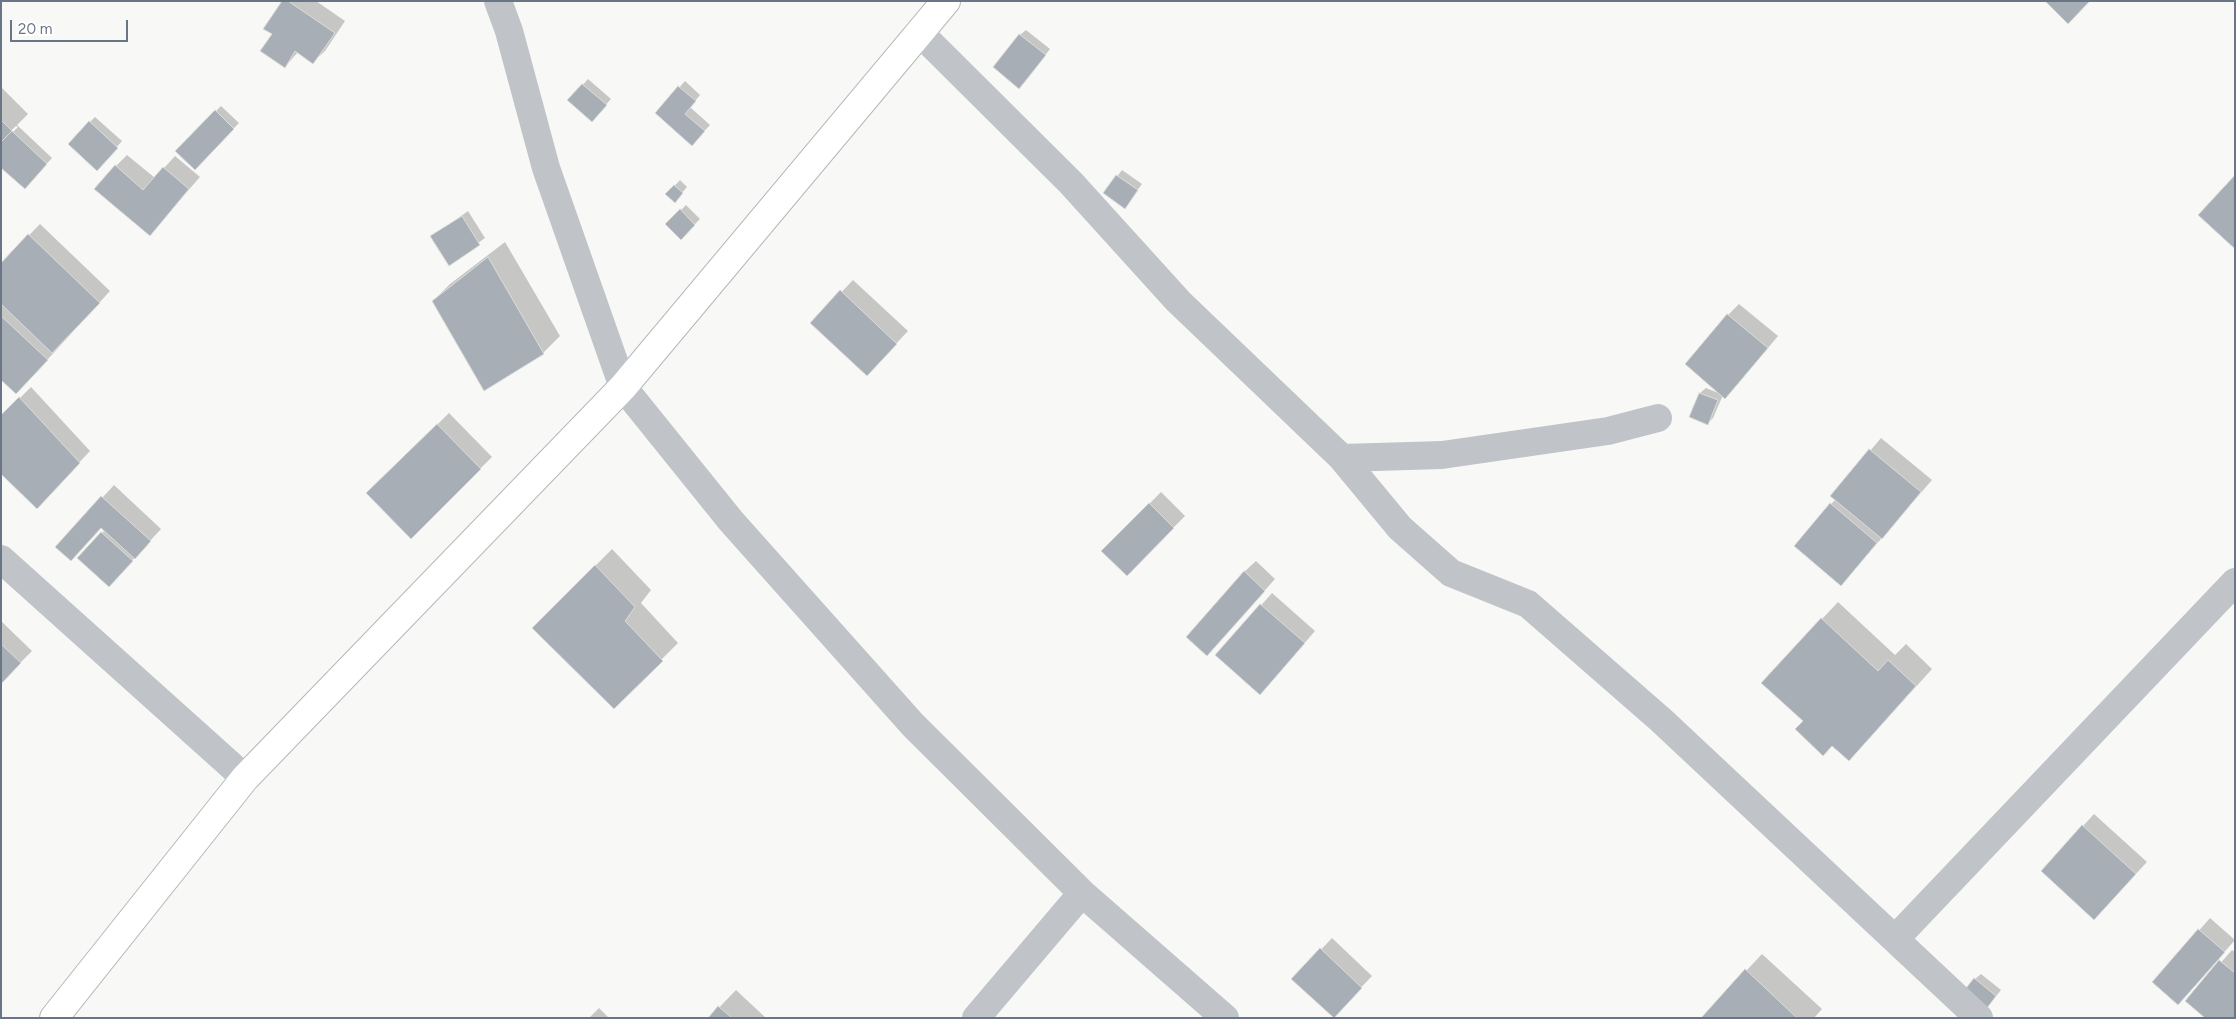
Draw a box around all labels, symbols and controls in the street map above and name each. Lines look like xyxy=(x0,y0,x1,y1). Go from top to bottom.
scale bar xyxy=(12,10,130,42)
text: 20 m xyxy=(18,20,52,38)

